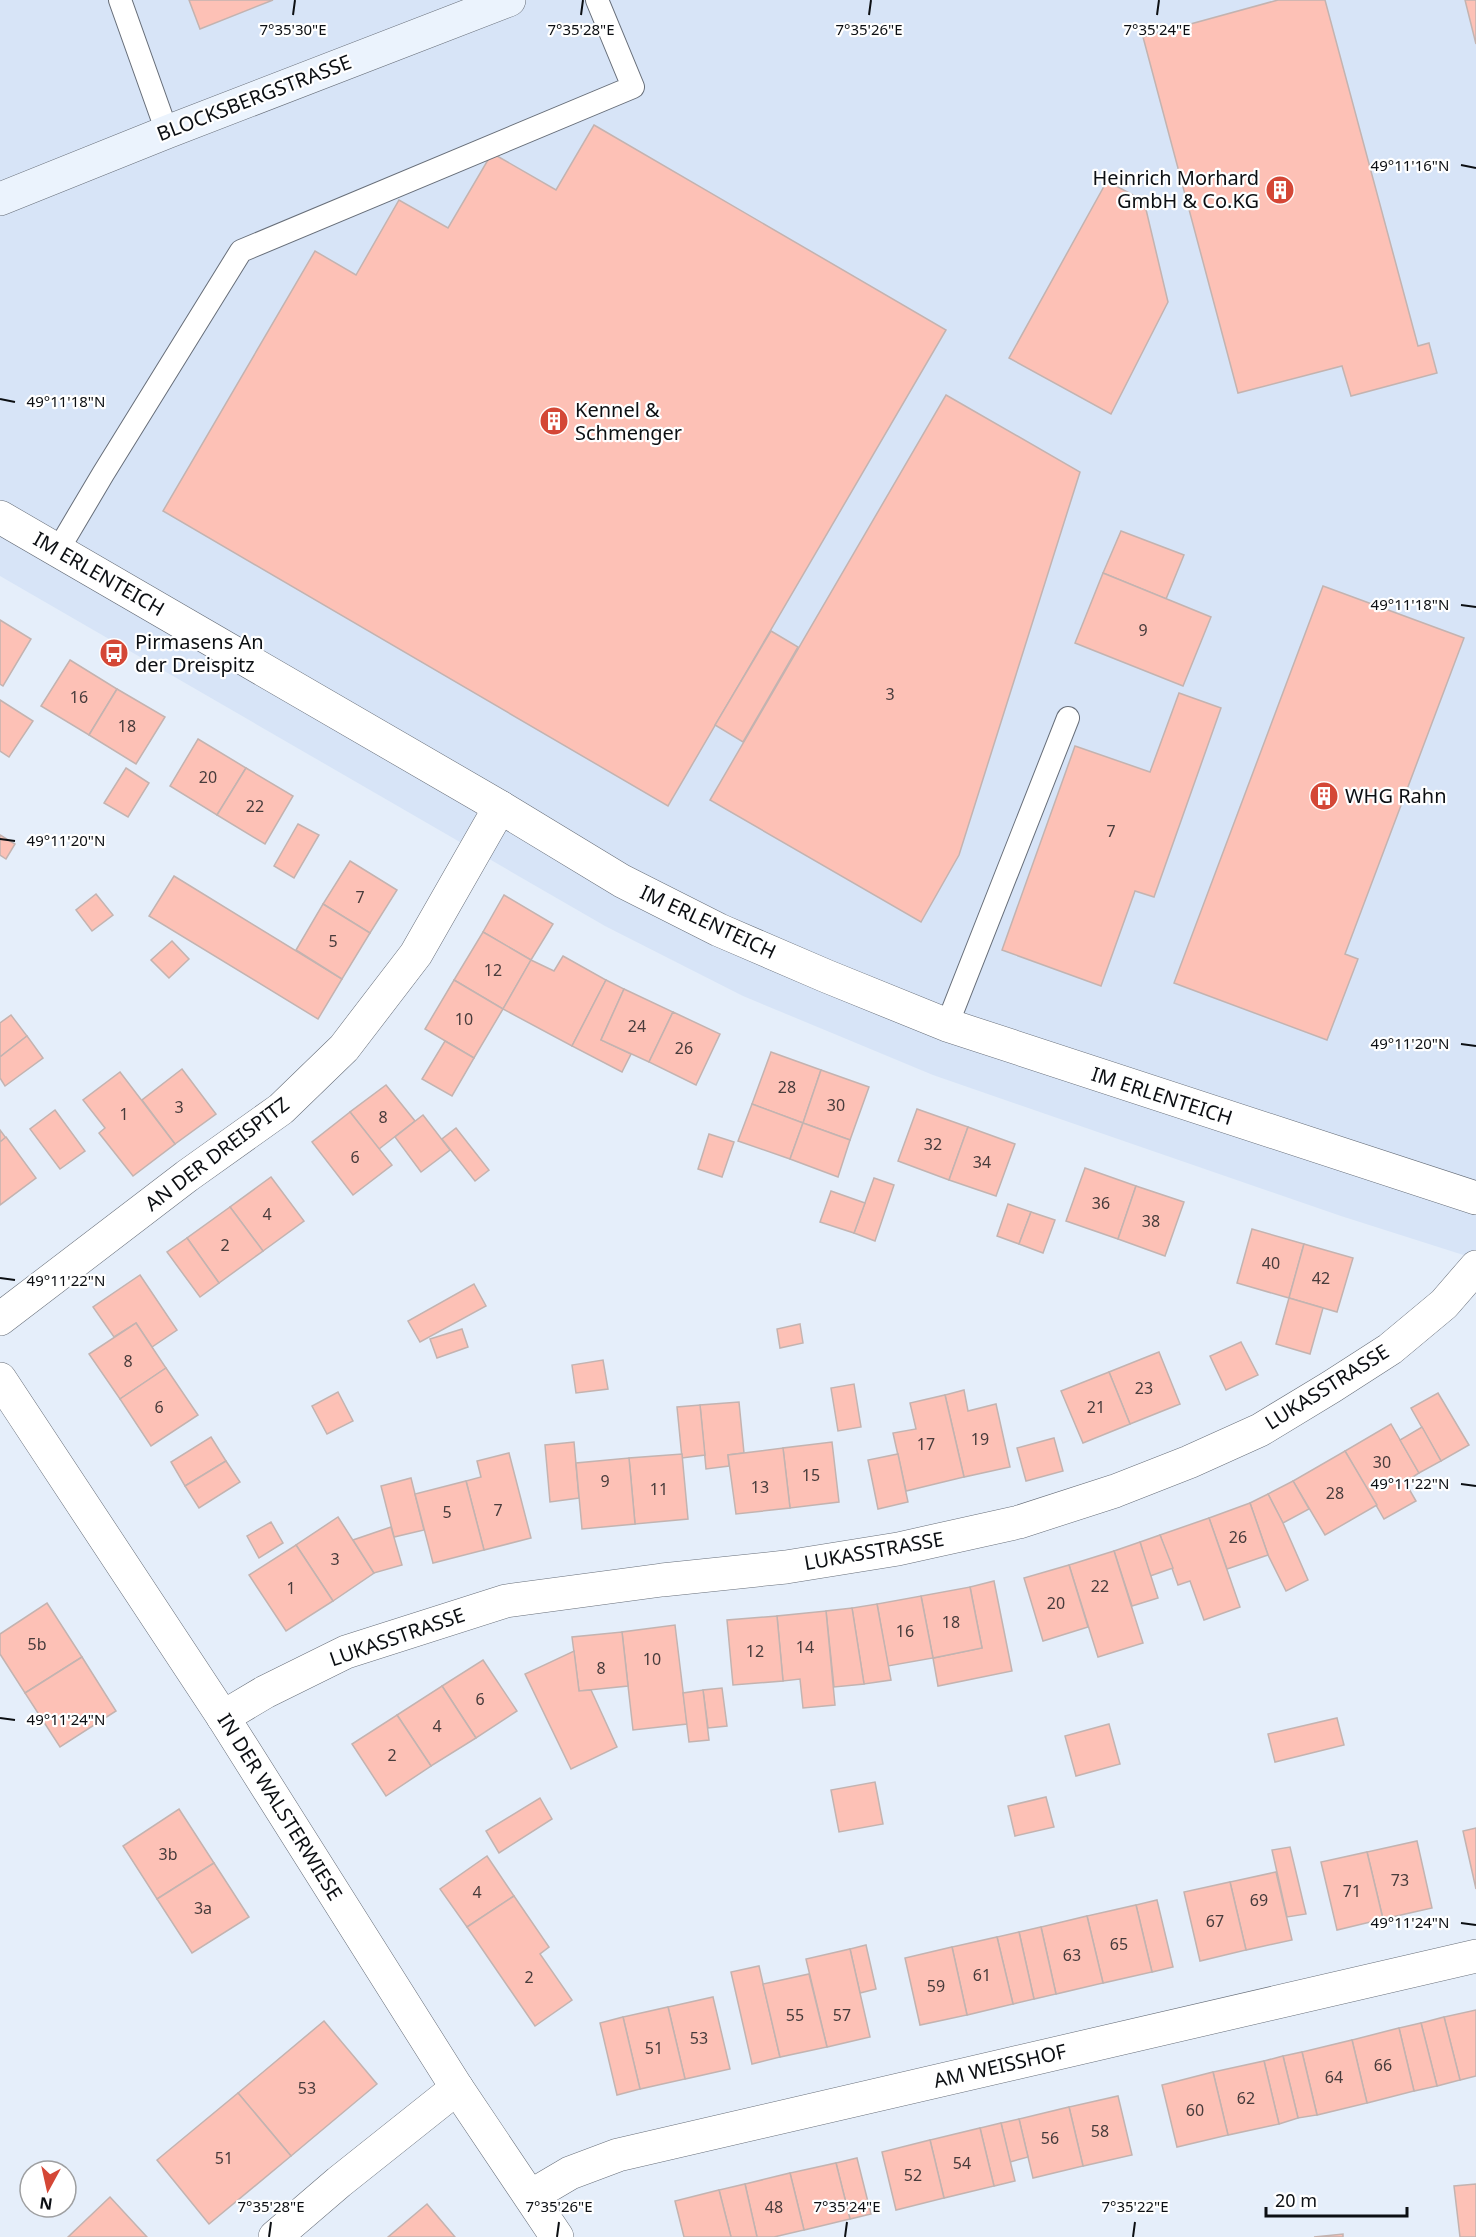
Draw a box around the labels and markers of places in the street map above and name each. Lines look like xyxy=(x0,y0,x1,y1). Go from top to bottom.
place label: Heinrich Morhard GmbH & Co.KG xyxy=(1093,164,1259,214)
building icon: Heinrich Morhard GmbH & Co.KG xyxy=(1264,174,1296,206)
place label: Kennel & Schmenger xyxy=(575,396,682,446)
building icon: Kennel & Schmenger xyxy=(538,405,570,437)
place label: Pirmasens An der Dreispitz xyxy=(135,628,264,678)
bus stop icon: Pirmasens An der Dreispitz xyxy=(98,637,130,669)
building icon: WHG Rahn xyxy=(1308,780,1340,812)
place label: WHG Rahn xyxy=(1345,782,1447,809)

